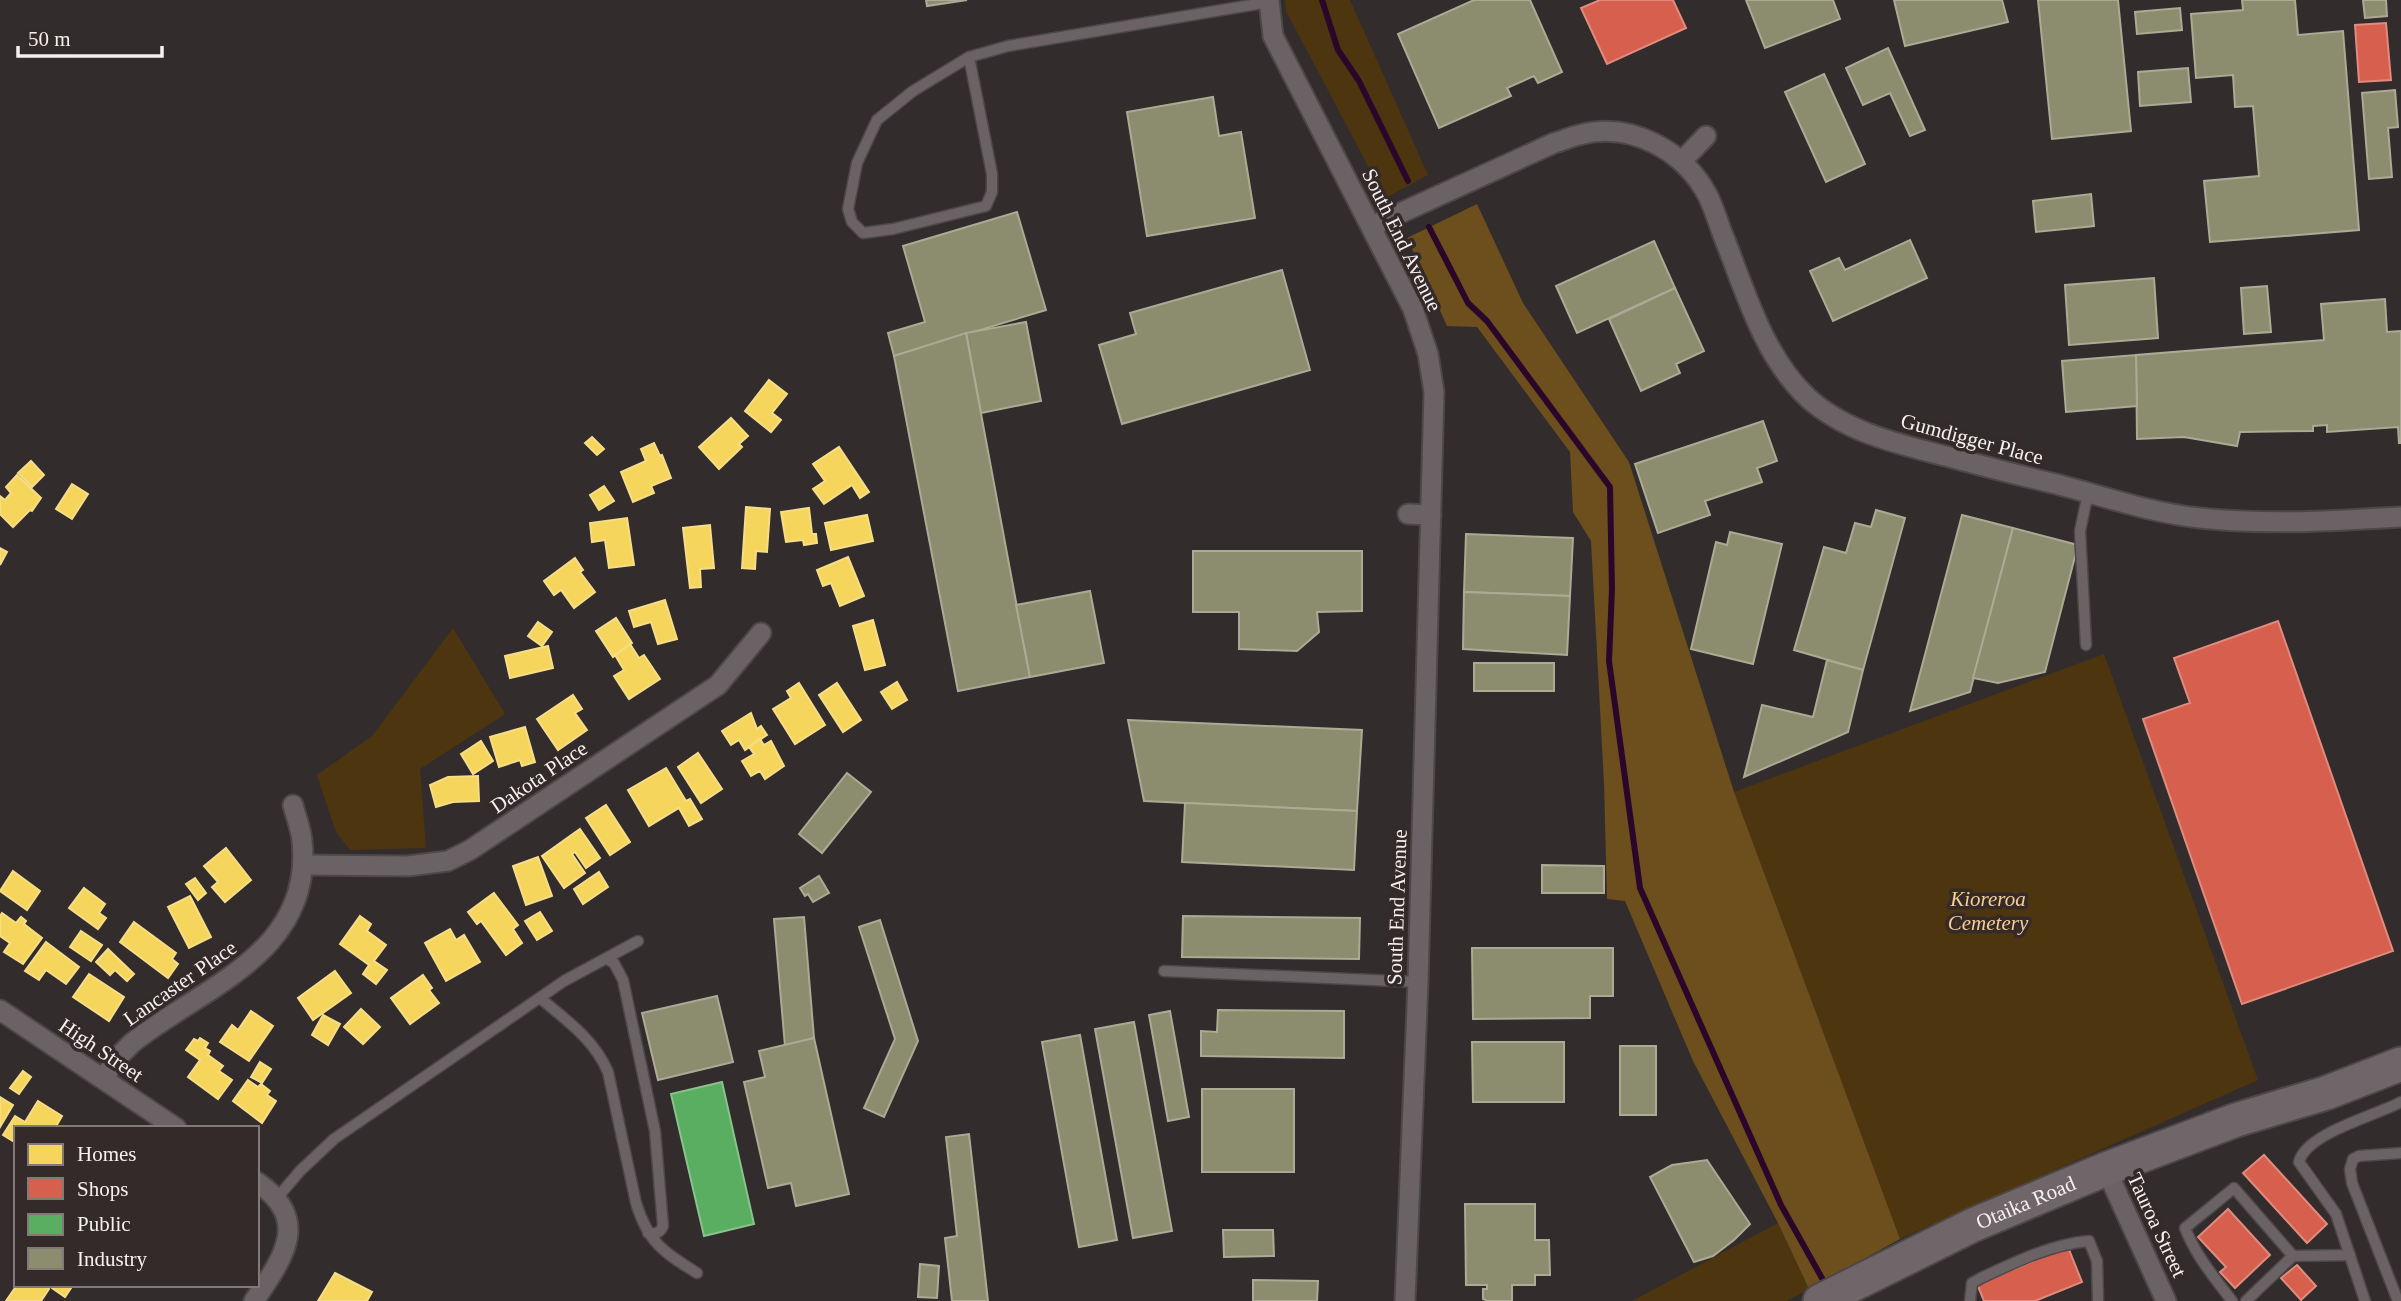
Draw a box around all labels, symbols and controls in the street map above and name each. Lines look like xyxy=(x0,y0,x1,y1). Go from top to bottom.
scale bar xyxy=(18,14,161,58)
text: 50 m xyxy=(28,27,71,51)
street label: South End Avenue xyxy=(1357,165,1447,315)
street label: Gumdigger Place xyxy=(1898,408,2046,470)
street label: Dakota Place xyxy=(486,736,592,818)
street label: South End Avenue xyxy=(1382,829,1412,985)
park label: Kioreroa Cemetery xyxy=(1948,887,2029,935)
street label: Lancaster Place xyxy=(119,935,241,1031)
street label: High Street xyxy=(54,1013,148,1087)
legend xyxy=(14,1126,259,1287)
text: Homes xyxy=(77,1142,137,1166)
street label: Tauroa Street xyxy=(2122,1169,2192,1281)
street label: Otaika Road xyxy=(1972,1171,2079,1234)
text: Shops xyxy=(77,1177,128,1201)
text: Public xyxy=(77,1212,131,1236)
text: Industry xyxy=(77,1247,147,1271)

